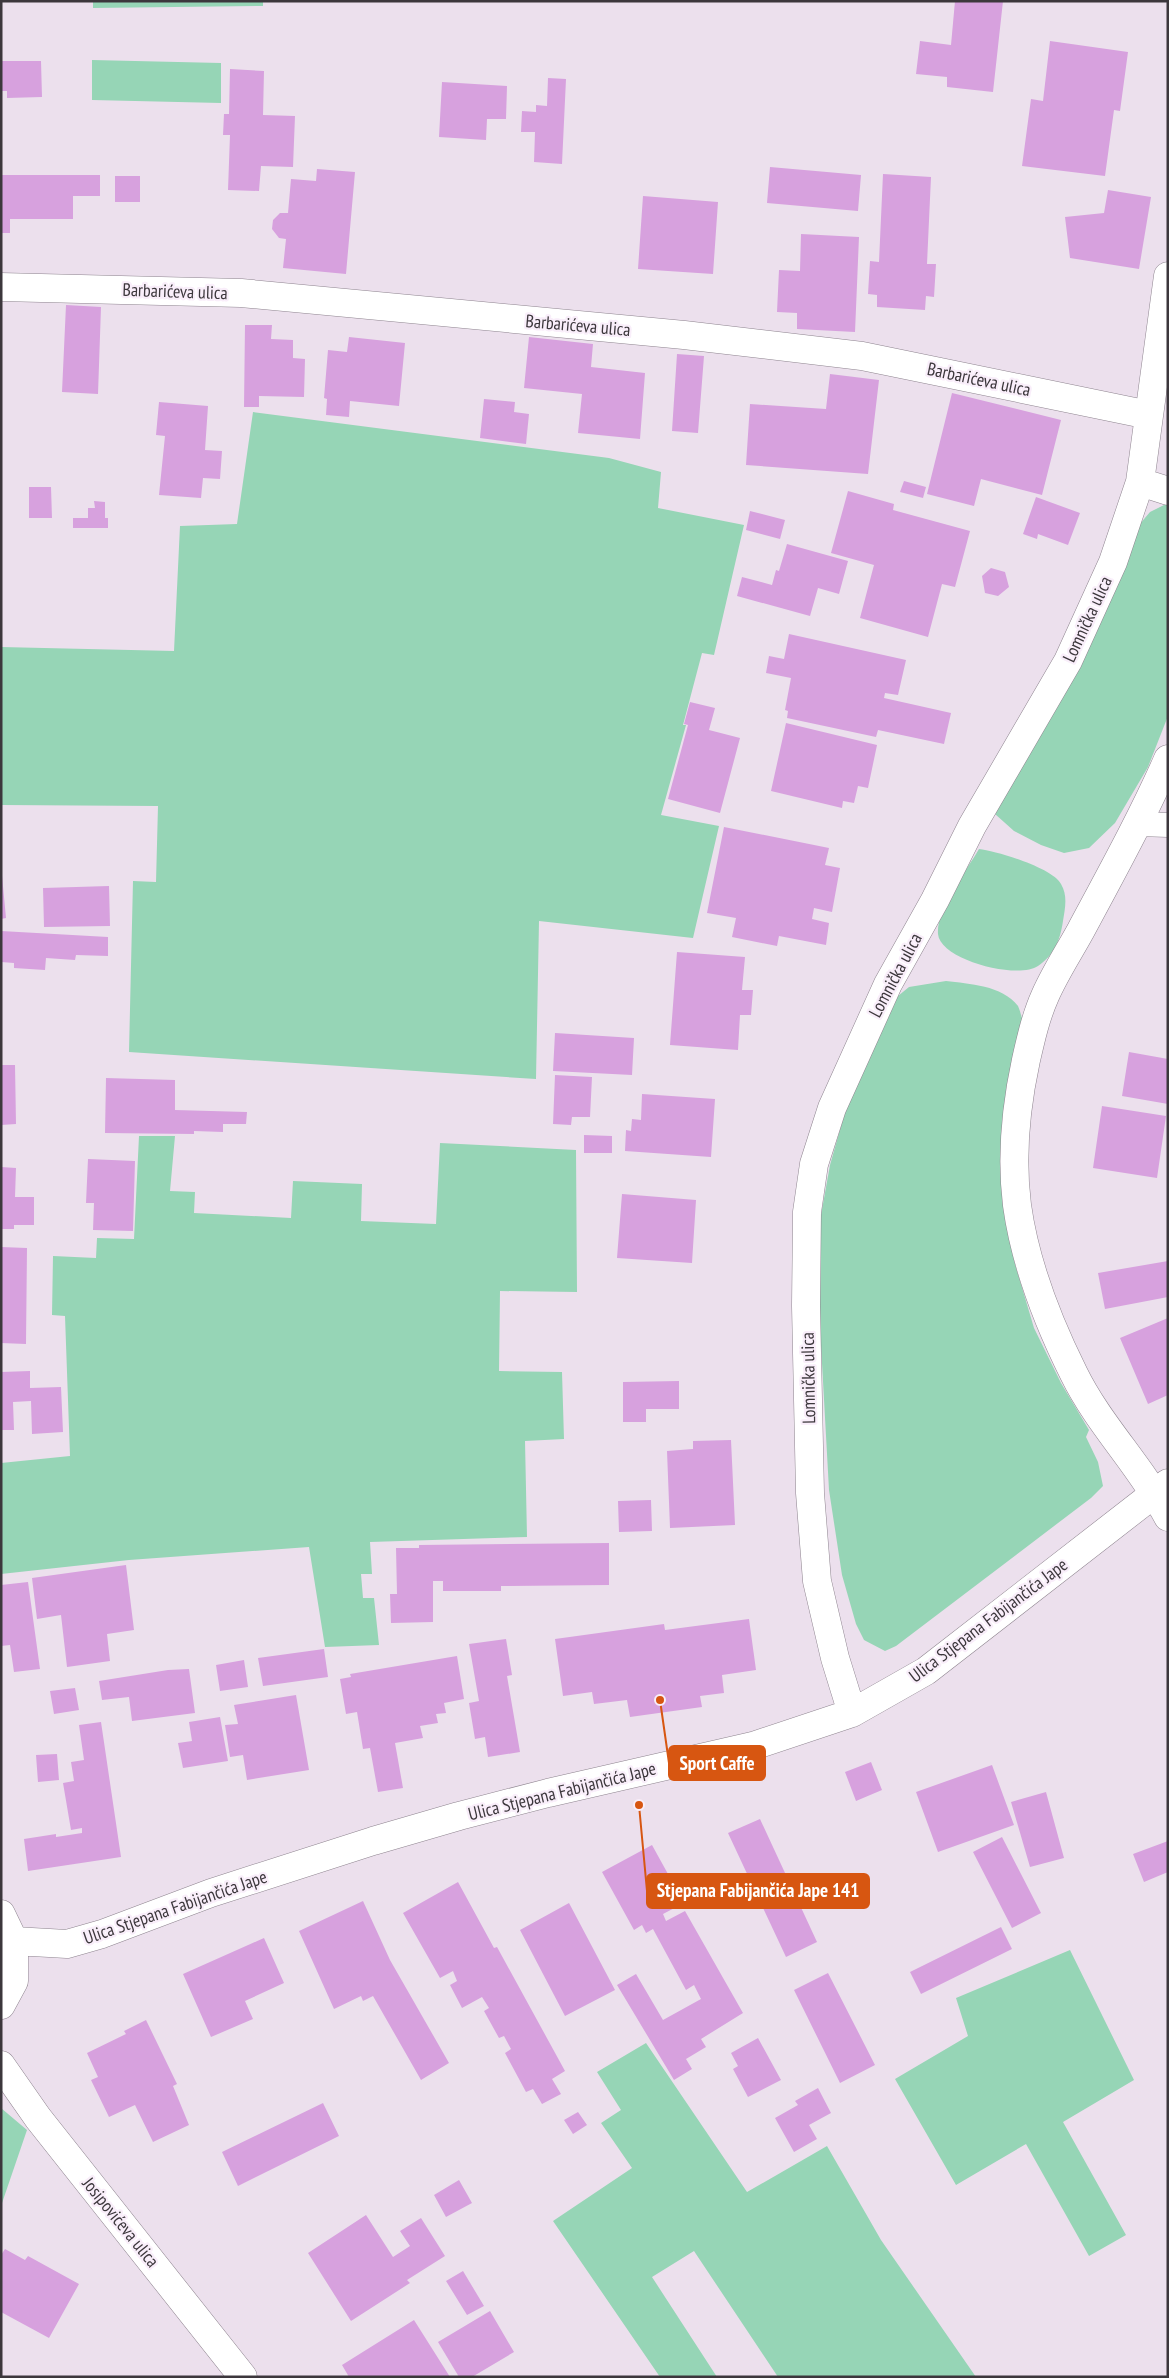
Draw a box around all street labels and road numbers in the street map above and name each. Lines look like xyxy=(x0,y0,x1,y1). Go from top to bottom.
street label: Barbarićeva ulica xyxy=(122,278,228,304)
street label: Barbarićeva ulica xyxy=(525,309,631,341)
street label: Barbarićeva ulica xyxy=(925,357,1033,401)
street label: Lomnička ulica xyxy=(1057,572,1117,666)
street label: Lomnička ulica xyxy=(863,929,927,1021)
street label: Lomnička ulica xyxy=(796,1332,820,1424)
street label: Ulica Stjepana Fabijančića Jape xyxy=(904,1553,1072,1687)
street label: Ulica Stjepana Fabijančića Jape xyxy=(466,1757,658,1825)
street label: Ulica Stjepana Fabijančića Jape xyxy=(80,1865,270,1949)
street label: Josipovićeva ulica xyxy=(77,2172,164,2272)

